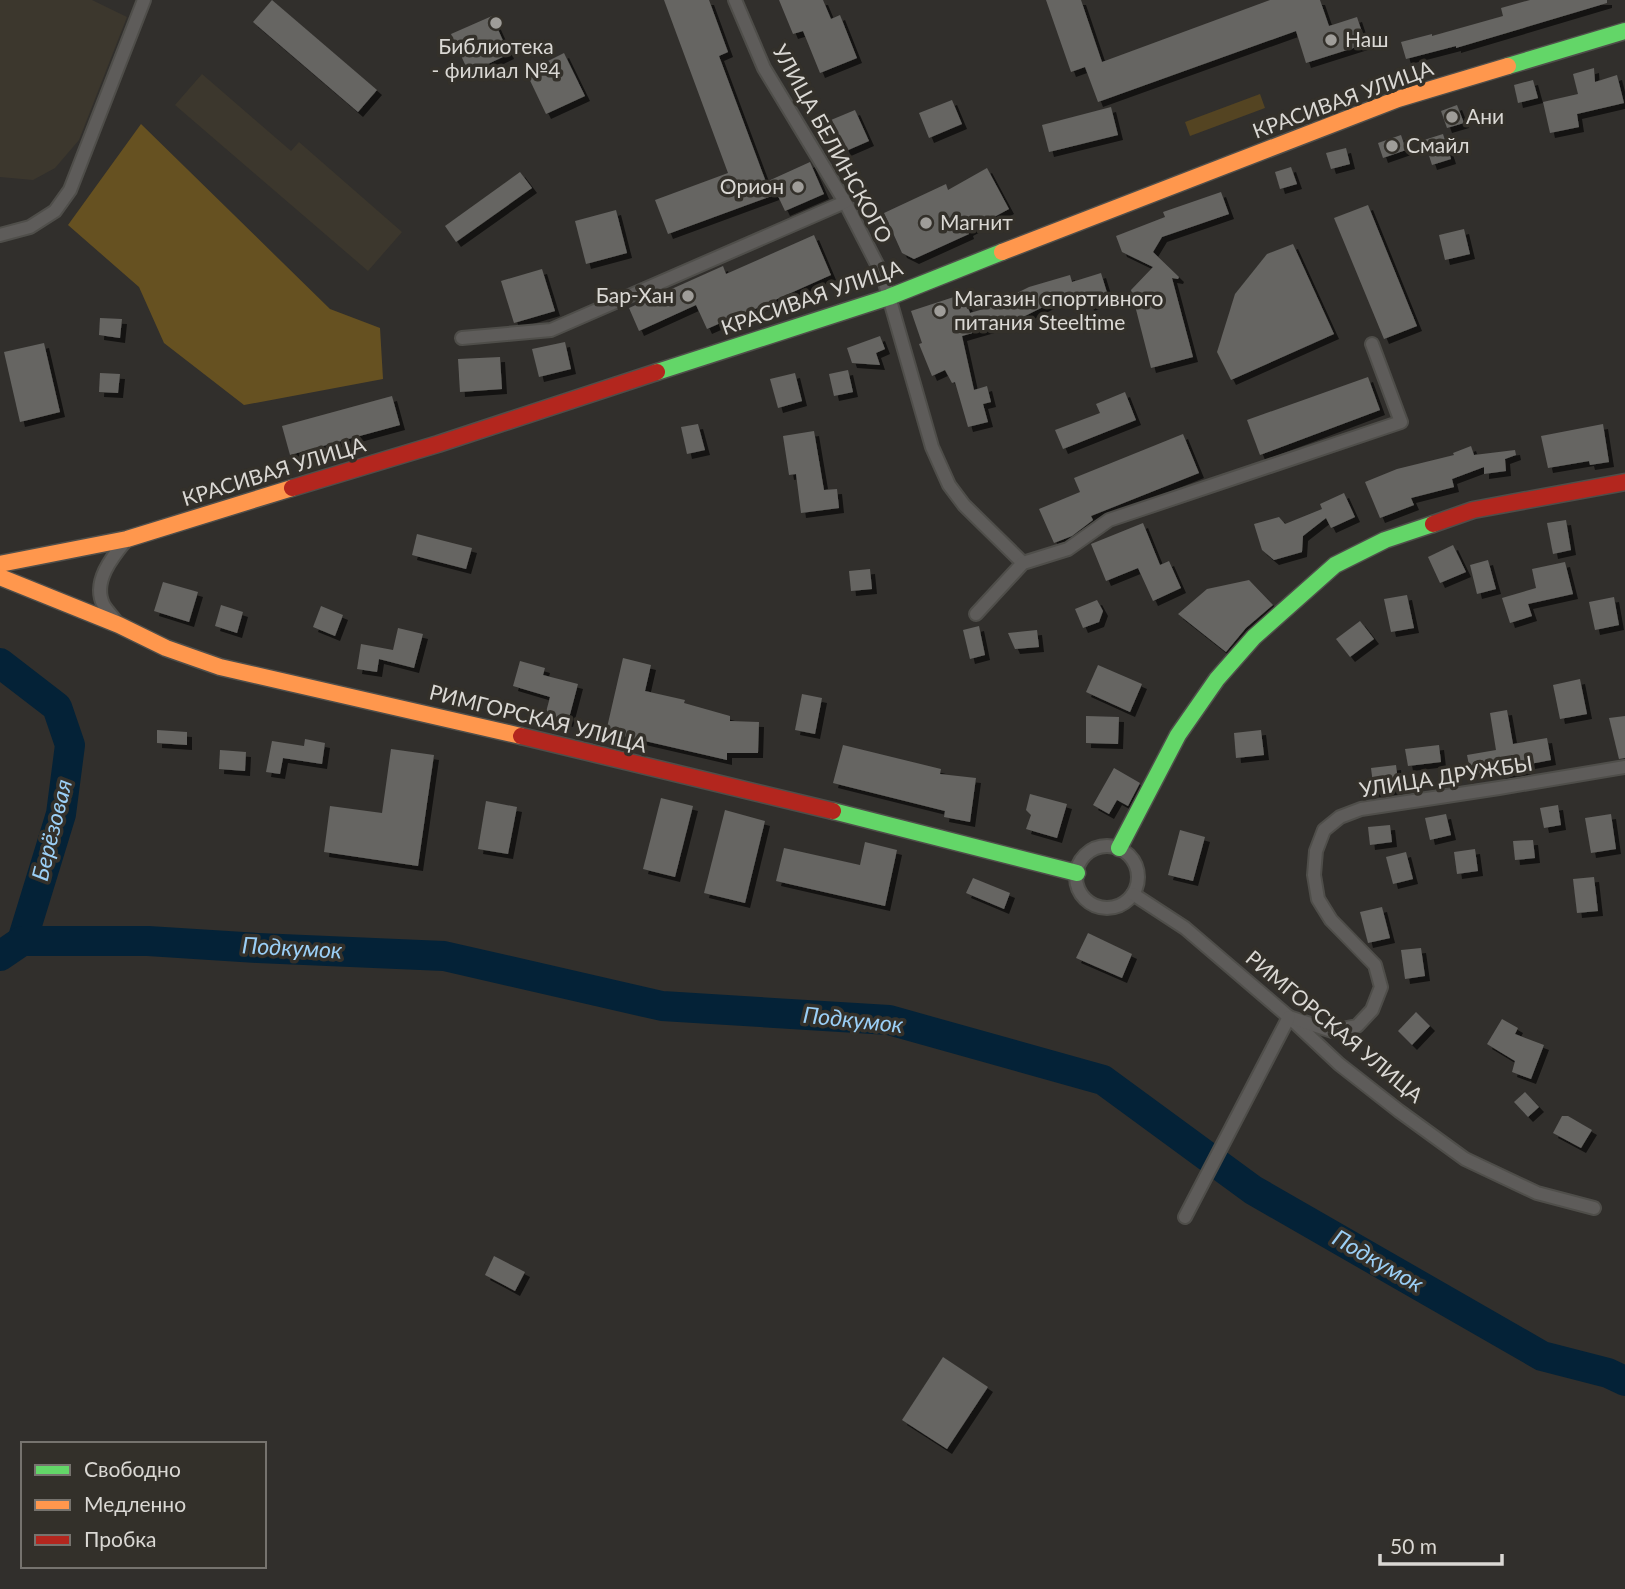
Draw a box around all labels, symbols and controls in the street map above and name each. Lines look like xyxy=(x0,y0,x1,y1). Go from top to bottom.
marker: Библиотека - филиал №4 xyxy=(488,15,504,31)
place label: Наш xyxy=(1345,26,1388,51)
marker: Наш xyxy=(1323,32,1339,48)
place label: Библиотека - филиал №4 xyxy=(431,33,561,82)
street label: УЛИЦА БЕЛИНСКОГО xyxy=(768,40,898,247)
street label: КРАСИВАЯ УЛИЦА xyxy=(1249,54,1437,143)
place label: Ани xyxy=(1466,103,1504,128)
marker: Ани xyxy=(1444,109,1460,125)
place label: Смайл xyxy=(1406,132,1470,157)
marker: Смайл xyxy=(1384,138,1400,154)
place label: Орион xyxy=(720,173,784,198)
marker: Орион xyxy=(790,179,806,195)
place label: Магнит xyxy=(940,209,1013,234)
marker: Магнит xyxy=(918,215,934,231)
street label: КРАСИВАЯ УЛИЦА xyxy=(718,254,906,339)
place label: Бар-Хан xyxy=(596,282,674,307)
place label: Магазин спортивного питания Steeltime xyxy=(954,285,1164,334)
marker: Бар-Хан xyxy=(680,288,696,304)
marker: Магазин спортивного питания Steeltime xyxy=(932,303,948,319)
street label: КРАСИВАЯ УЛИЦА xyxy=(179,431,369,510)
street label: РИМГОРСКАЯ УЛИЦА xyxy=(427,678,651,757)
street label: УЛИЦА ДРУЖБЫ xyxy=(1357,749,1534,802)
water label: Берёзовая xyxy=(25,776,77,883)
water label: Подкумок xyxy=(241,930,343,964)
street label: РИМГОРСКАЯ УЛИЦА xyxy=(1241,944,1429,1108)
water label: Подкумок xyxy=(802,1000,904,1038)
water label: Подкумок xyxy=(1328,1223,1429,1297)
legend xyxy=(21,1442,266,1568)
text: Свободно xyxy=(84,1456,181,1481)
text: Медленно xyxy=(84,1491,186,1516)
scale bar xyxy=(1380,1522,1502,1566)
text: Пробка xyxy=(84,1526,157,1551)
text: 50 m xyxy=(1390,1533,1437,1558)

